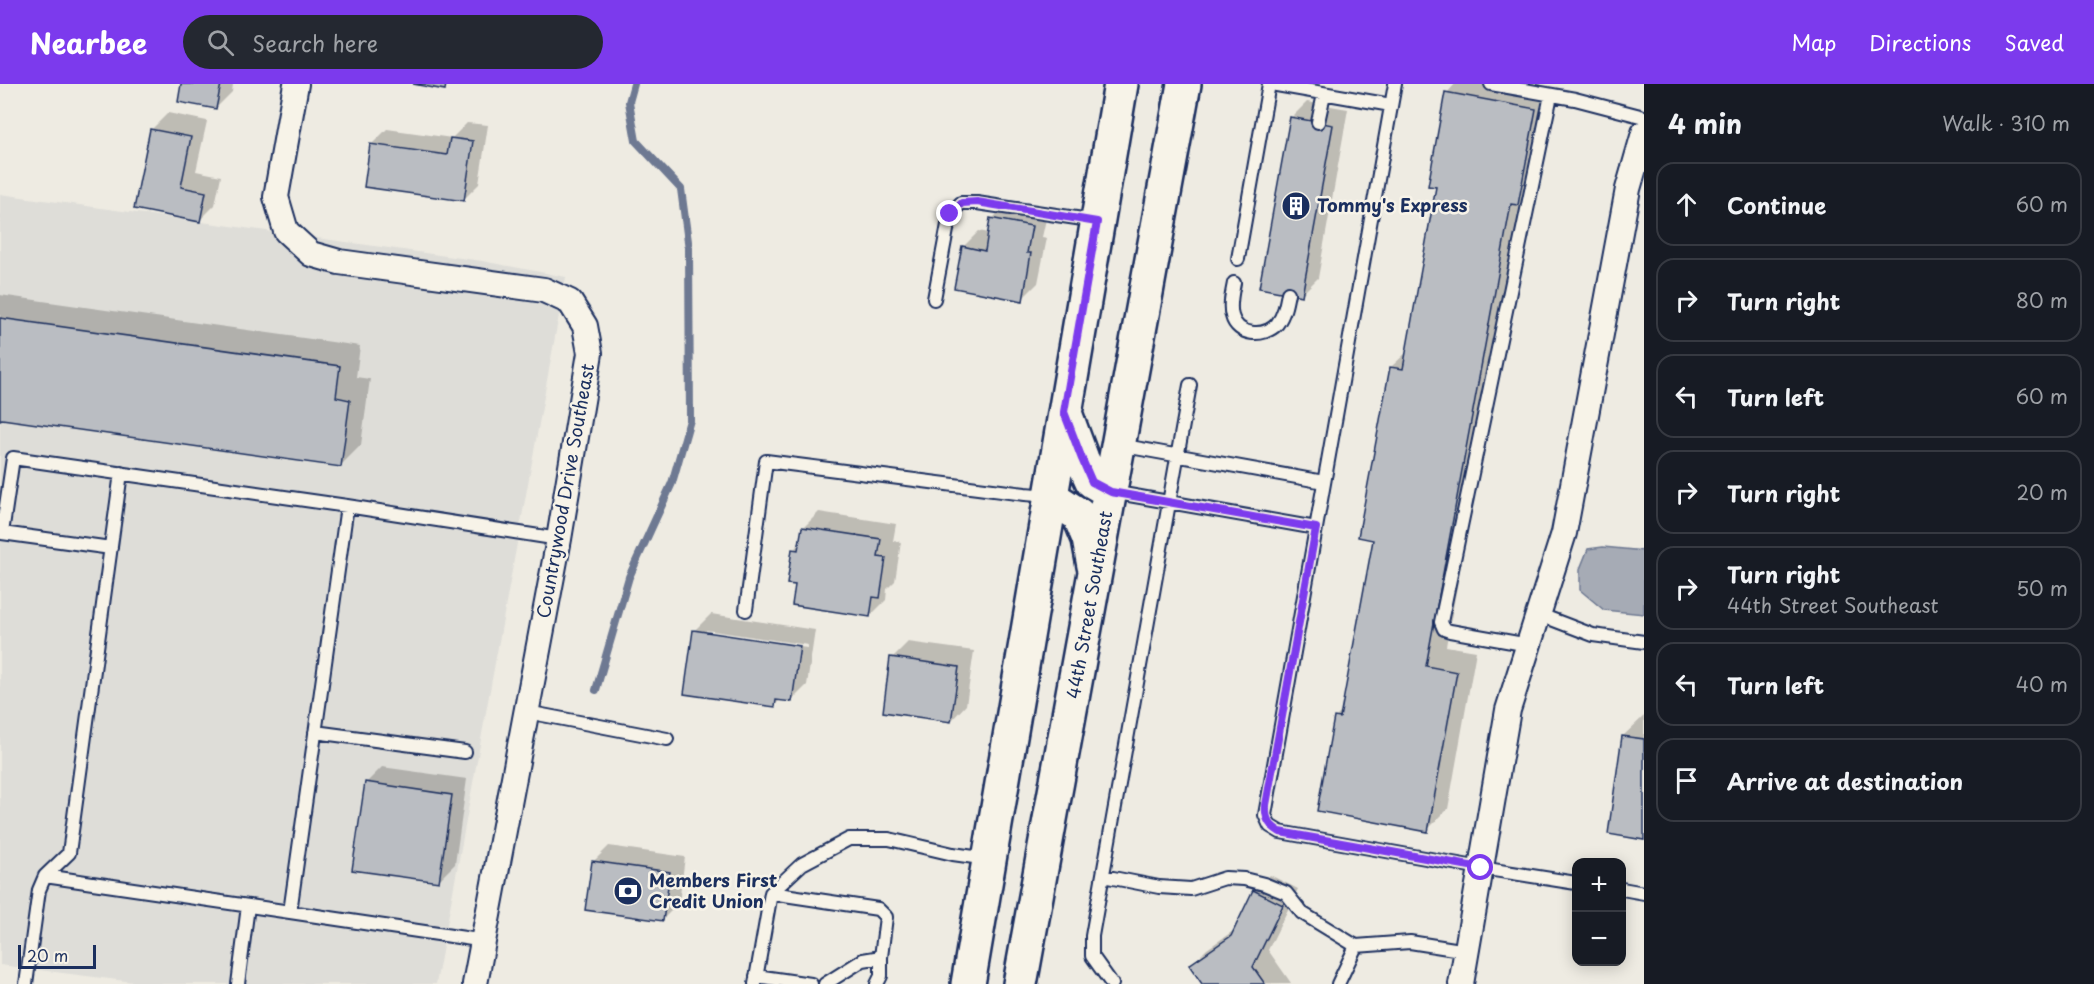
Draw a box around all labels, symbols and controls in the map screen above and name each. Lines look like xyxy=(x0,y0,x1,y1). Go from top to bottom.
search box xyxy=(183,15,603,69)
text: Nearbee xyxy=(30,21,147,64)
icon: search xyxy=(204,26,237,59)
text: Search here xyxy=(252,26,378,59)
text: Map xyxy=(1791,26,1836,58)
text: Directions xyxy=(1869,26,1971,58)
text: Saved xyxy=(2004,26,2064,58)
text: 4 min xyxy=(1668,104,1742,143)
text: Walk · 310 m xyxy=(1942,108,2070,138)
icon: ahead xyxy=(1670,188,1703,221)
text: Continue xyxy=(1727,188,1826,221)
text: 60 m xyxy=(2016,189,2068,219)
building icon: Tommy's Express xyxy=(1280,190,1312,222)
place label: Tommy's Express xyxy=(1317,191,1468,218)
route end xyxy=(936,200,962,226)
icon: right xyxy=(1670,284,1703,317)
text: Turn right xyxy=(1727,284,1840,317)
text: 80 m xyxy=(2016,285,2068,315)
street label: Countrywood Drive Southeast xyxy=(529,361,600,620)
icon: left xyxy=(1670,380,1703,413)
text: Turn left xyxy=(1727,380,1824,413)
text: 60 m xyxy=(2016,381,2068,411)
icon: right xyxy=(1670,476,1703,509)
text: Turn right xyxy=(1727,476,1840,509)
text: 20 m xyxy=(2016,477,2068,507)
street label: 44th Street Southeast xyxy=(1059,509,1118,701)
text: Turn right xyxy=(1727,557,1840,590)
icon: right xyxy=(1670,572,1703,605)
text: 50 m xyxy=(2016,573,2068,603)
text: 44th Street Southeast xyxy=(1727,590,1939,620)
icon: left xyxy=(1670,668,1703,701)
text: Turn left xyxy=(1727,668,1824,701)
text: 40 m xyxy=(2016,669,2068,699)
icon: arrive xyxy=(1670,764,1703,797)
text: Arrive at destination xyxy=(1727,764,1963,797)
route start xyxy=(1467,854,1493,880)
map controls xyxy=(1572,858,1626,966)
button: + xyxy=(1572,858,1626,912)
place label: Members First Credit Union xyxy=(649,866,778,914)
bank icon: Members First Credit Union xyxy=(612,875,644,907)
button: − xyxy=(1572,912,1626,966)
scale bar xyxy=(18,942,96,970)
text: 20 m xyxy=(27,943,68,967)

